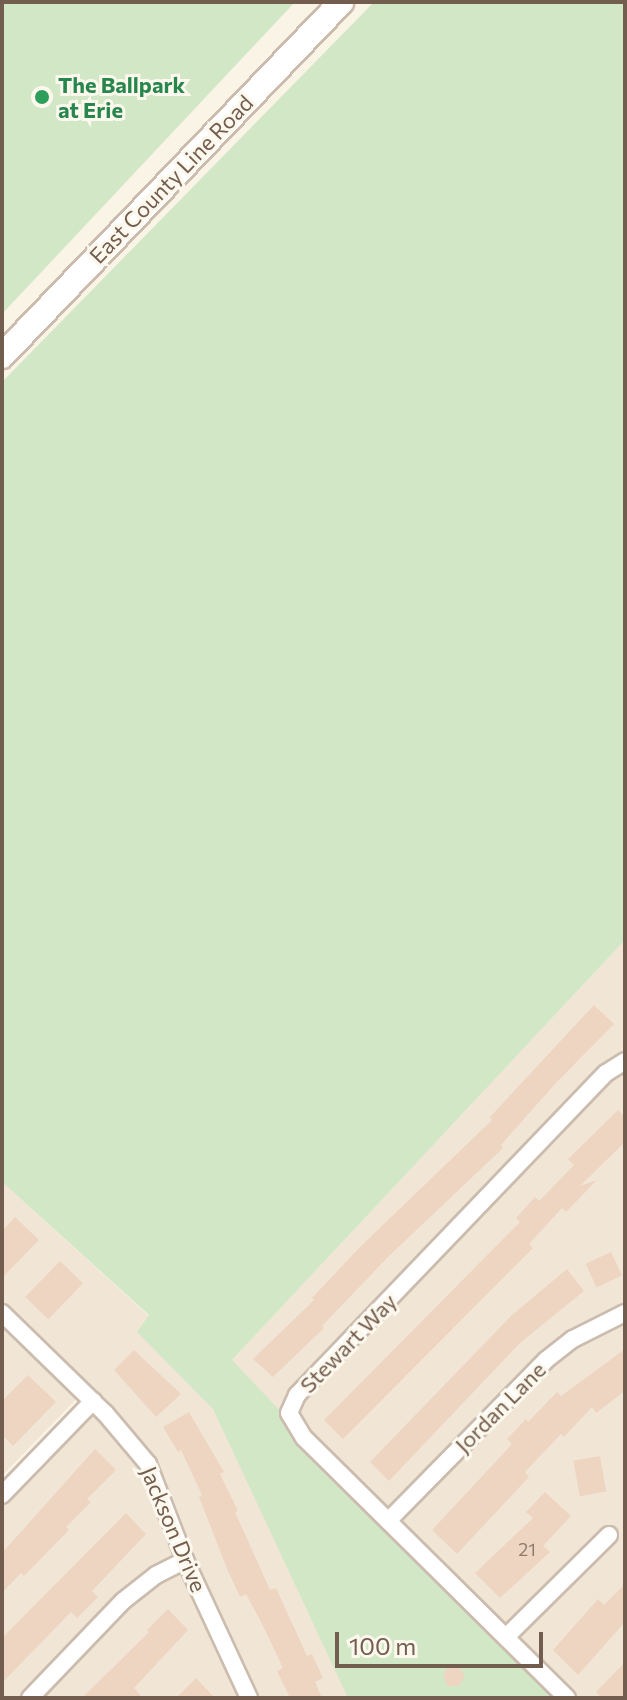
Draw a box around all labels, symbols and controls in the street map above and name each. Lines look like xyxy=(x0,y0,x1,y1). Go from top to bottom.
place label: The Ballpark at Erie xyxy=(58,71,185,122)
marker: The Ballpark at Erie xyxy=(33,88,51,106)
street label: East County Line Road xyxy=(84,89,258,269)
street label: Stewart Way xyxy=(294,1288,402,1398)
street label: Jordan Lane xyxy=(449,1356,551,1458)
street label: Jackson Drive xyxy=(136,1462,212,1596)
house number: 21 xyxy=(518,1538,536,1560)
scale bar xyxy=(339,1616,547,1666)
text: 100 m xyxy=(349,1631,416,1660)

